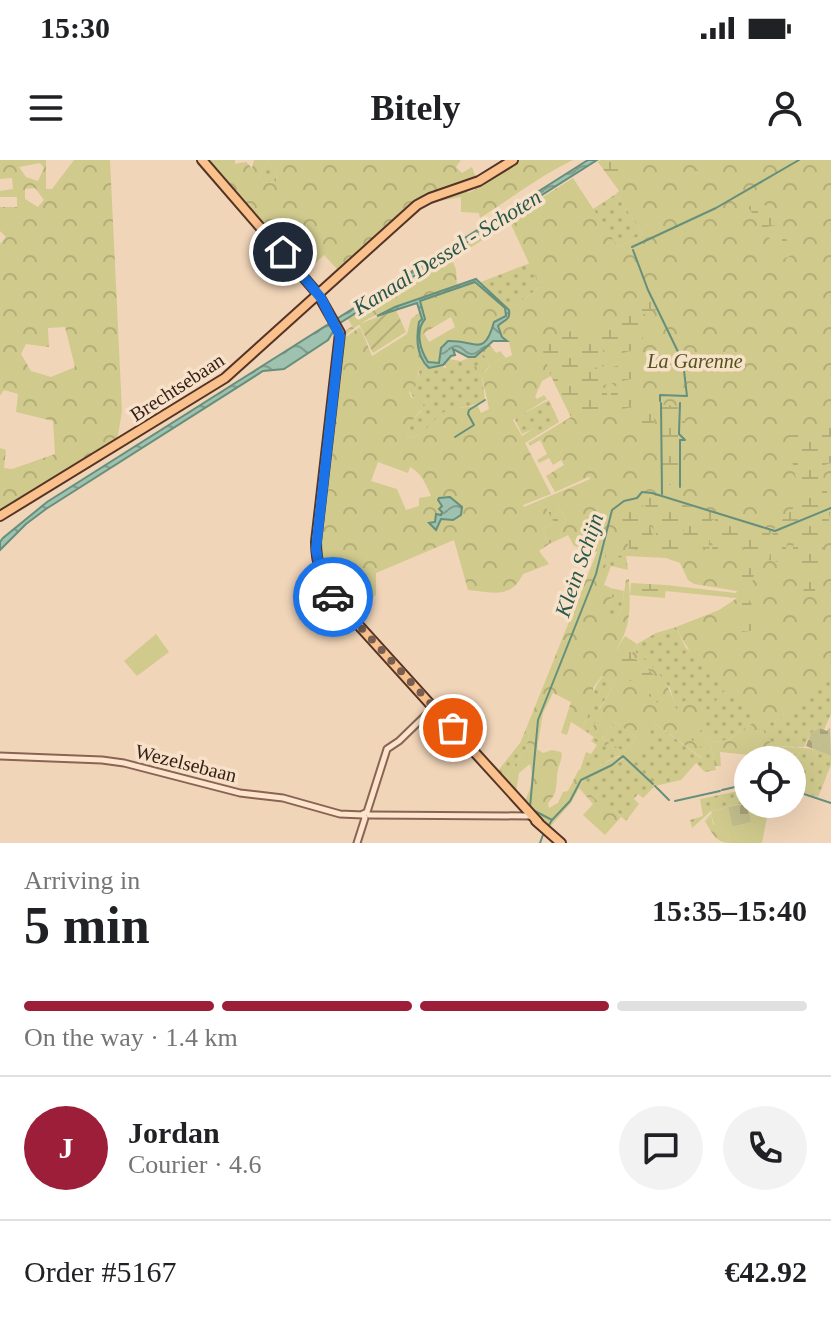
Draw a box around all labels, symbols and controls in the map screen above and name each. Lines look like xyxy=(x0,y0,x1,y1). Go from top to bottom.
text: 15:30 xyxy=(40,11,110,44)
icon: menu xyxy=(24,86,68,130)
icon: person xyxy=(763,86,807,130)
text: Bitely xyxy=(371,88,460,128)
water label: Kanaal Dessel - Schoten xyxy=(348,184,546,321)
pin xyxy=(249,218,317,286)
icon: home xyxy=(261,230,305,274)
street label: Brechtsebaan xyxy=(126,348,228,426)
park label: La Garenne xyxy=(646,350,743,372)
water label: Klein Schijn xyxy=(549,510,608,621)
courier xyxy=(293,557,373,637)
icon: car xyxy=(311,575,355,619)
pin xyxy=(419,694,487,762)
icon: bag xyxy=(431,706,475,750)
street label: Wezelsebaan xyxy=(133,740,239,786)
map controls xyxy=(734,746,806,818)
button: locate xyxy=(734,746,806,818)
text: Arriving in xyxy=(24,866,140,895)
text: 15:35–15:40 xyxy=(652,894,807,927)
text: 5 min xyxy=(24,897,150,954)
text: On the way · 1.4 km xyxy=(24,1023,238,1052)
button: chat xyxy=(619,1106,703,1190)
button: phone xyxy=(723,1106,807,1190)
text: Jordan xyxy=(128,1116,220,1149)
text: J xyxy=(59,1131,74,1164)
text: Courier · 4.6 xyxy=(128,1150,262,1179)
text: Order #5167 xyxy=(24,1255,176,1288)
text: €42.92 xyxy=(725,1255,807,1288)

